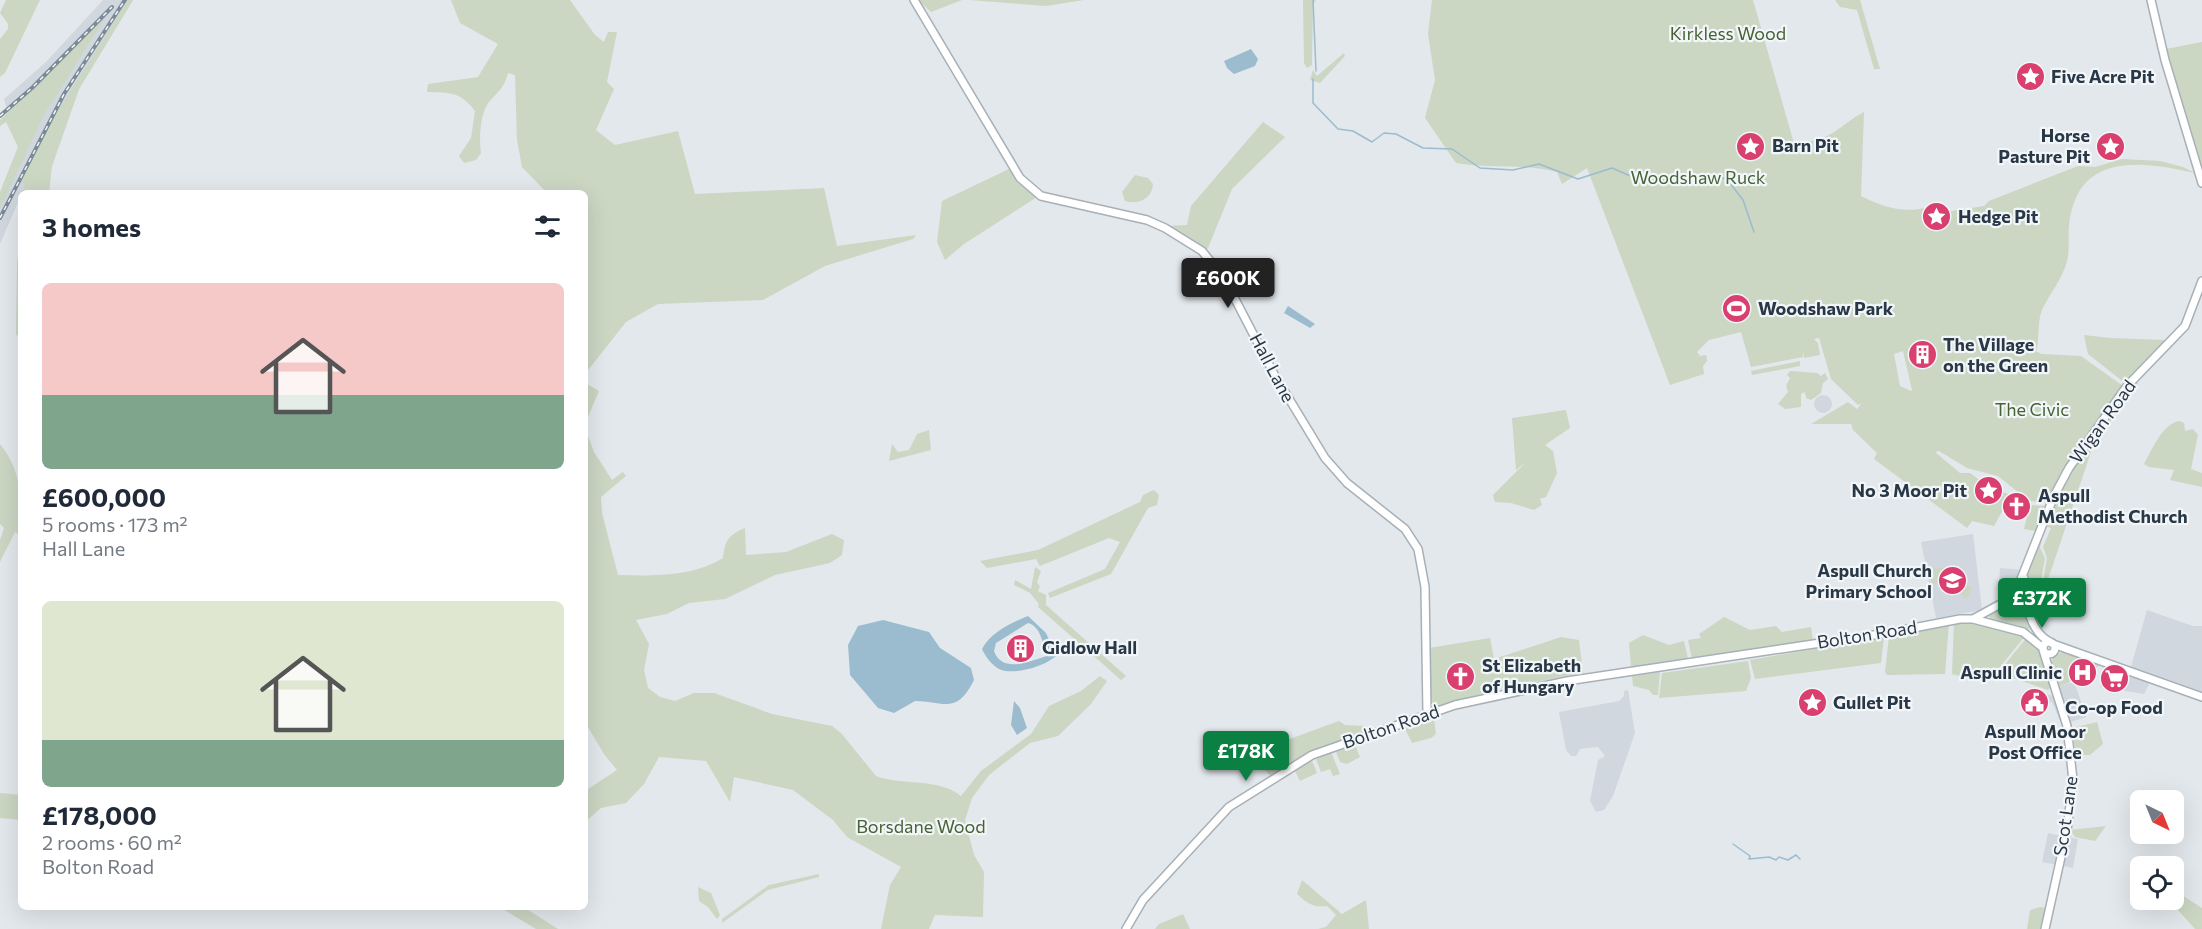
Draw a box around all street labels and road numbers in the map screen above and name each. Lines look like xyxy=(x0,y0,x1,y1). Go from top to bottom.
street label: Hall Lane xyxy=(1246,329,1300,406)
street label: Wigan Road xyxy=(2065,375,2140,467)
street label: Bolton Road xyxy=(1815,615,1918,653)
street label: Bolton Road xyxy=(1339,699,1442,753)
street label: Scot Lane xyxy=(2049,774,2082,857)

